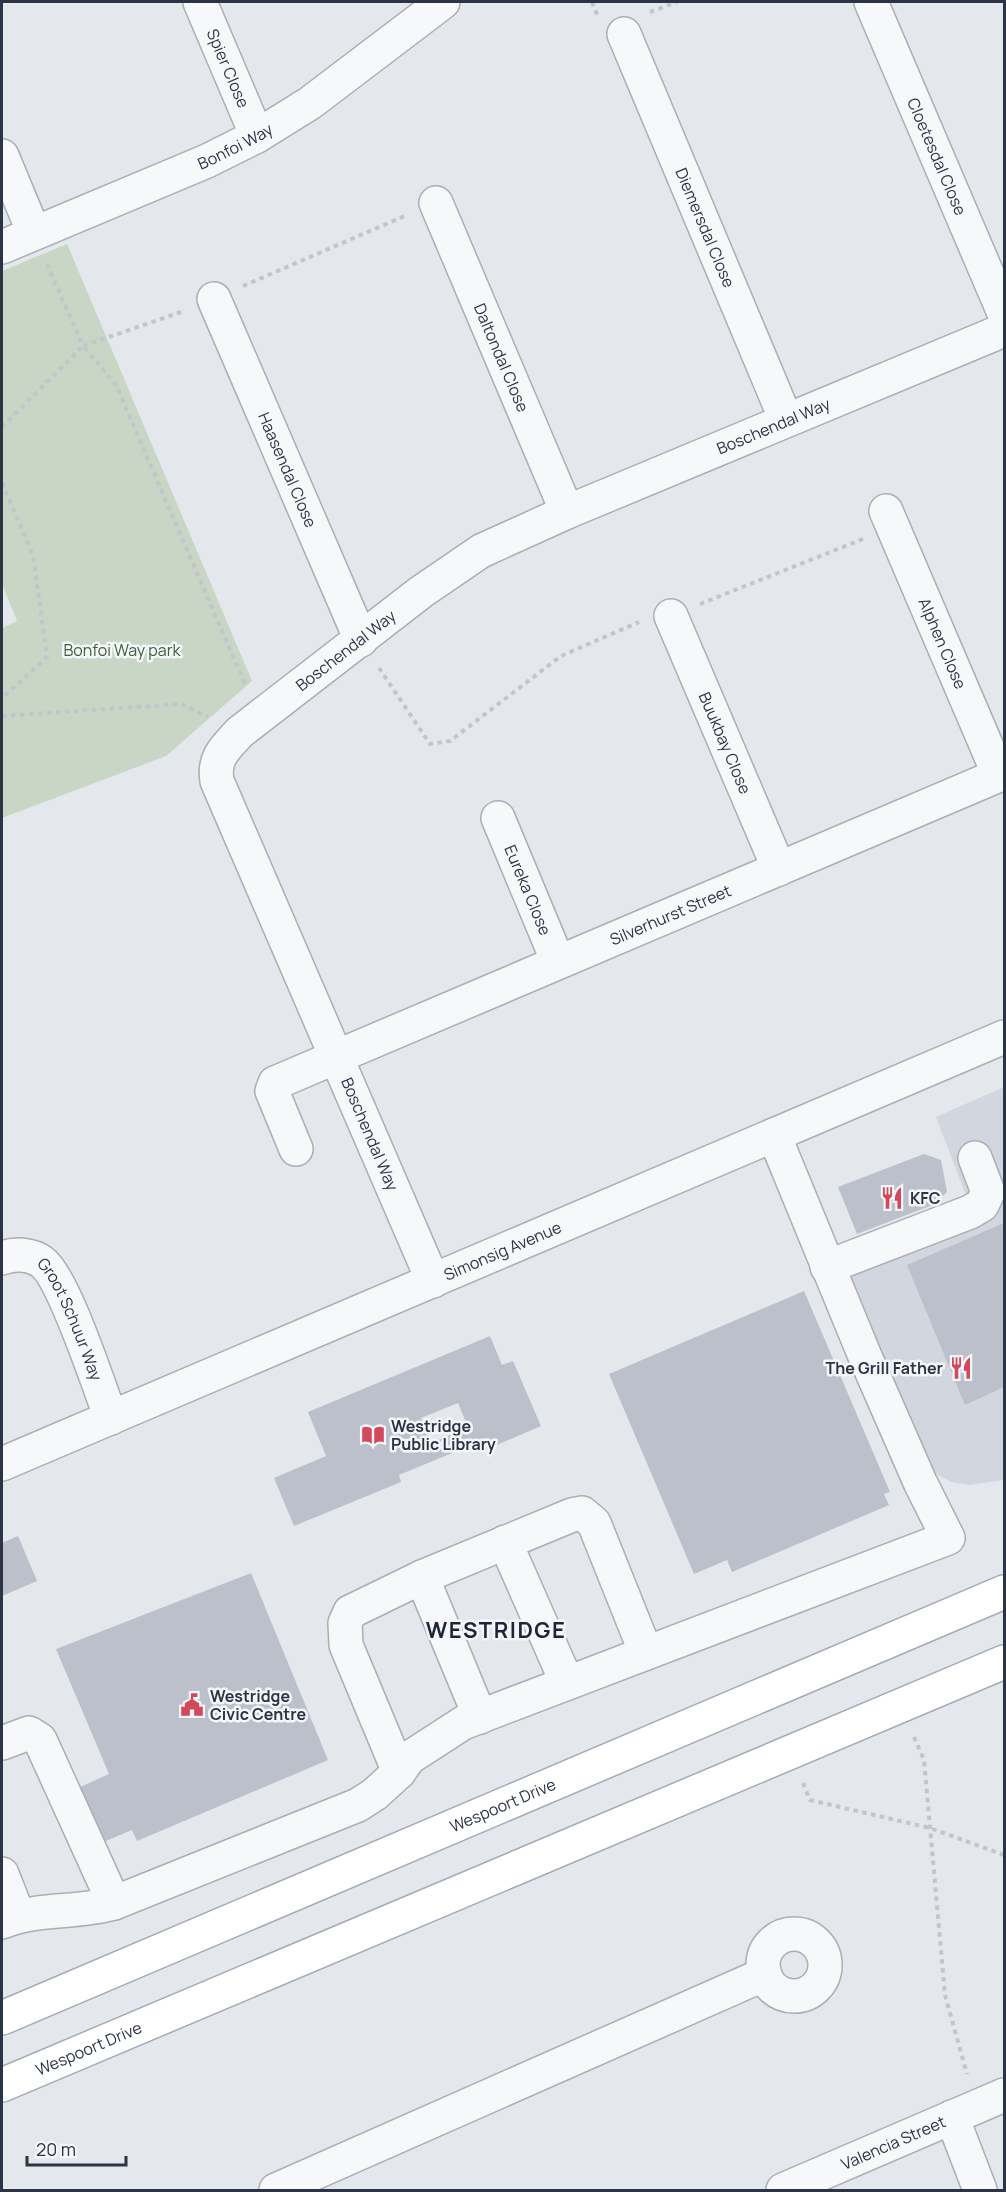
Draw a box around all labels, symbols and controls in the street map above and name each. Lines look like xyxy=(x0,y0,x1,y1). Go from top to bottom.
street label: Spier Close xyxy=(202,25,255,111)
street label: Cloetesdal Close xyxy=(902,94,972,219)
street label: Bonfoi Way xyxy=(194,118,277,175)
street label: Diemersdal Close xyxy=(670,164,740,291)
street label: Daltondal Close xyxy=(469,300,534,415)
street label: Boschendal Way xyxy=(713,392,834,459)
street label: Haasendal Close xyxy=(253,409,322,531)
street label: Alphen Close xyxy=(913,594,972,692)
street label: Boschendal Way xyxy=(291,604,401,696)
park label: Bonfoi Way park xyxy=(64,639,182,661)
street label: Buukbay Close xyxy=(694,689,757,797)
street label: Eureka Close xyxy=(499,841,557,939)
street label: Silverhurst Street xyxy=(606,879,734,950)
street label: Boschendal Way xyxy=(336,1074,404,1194)
restaurant icon: KFC xyxy=(879,1185,905,1211)
place label: KFC xyxy=(910,1187,941,1209)
street label: Simonsig Avenue xyxy=(440,1216,565,1286)
street label: Groot Schuur Way xyxy=(33,1252,108,1384)
restaurant icon: The Grill Father xyxy=(948,1355,974,1381)
place label: The Grill Father xyxy=(825,1357,943,1379)
place label: Westridge Public Library xyxy=(391,1415,496,1455)
library icon: Westridge Public Library xyxy=(360,1422,386,1448)
district label: WESTRIDGE xyxy=(426,1615,566,1645)
place label: Westridge Civic Centre xyxy=(210,1685,306,1725)
public building icon: Westridge Civic Centre xyxy=(179,1692,205,1718)
street label: Wespoort Drive xyxy=(446,1773,559,1837)
street label: Wespoort Drive xyxy=(32,2016,145,2081)
street label: Valencia Street xyxy=(838,2110,949,2175)
scale bar xyxy=(27,2129,126,2167)
text: 20 m xyxy=(36,2137,76,2161)

